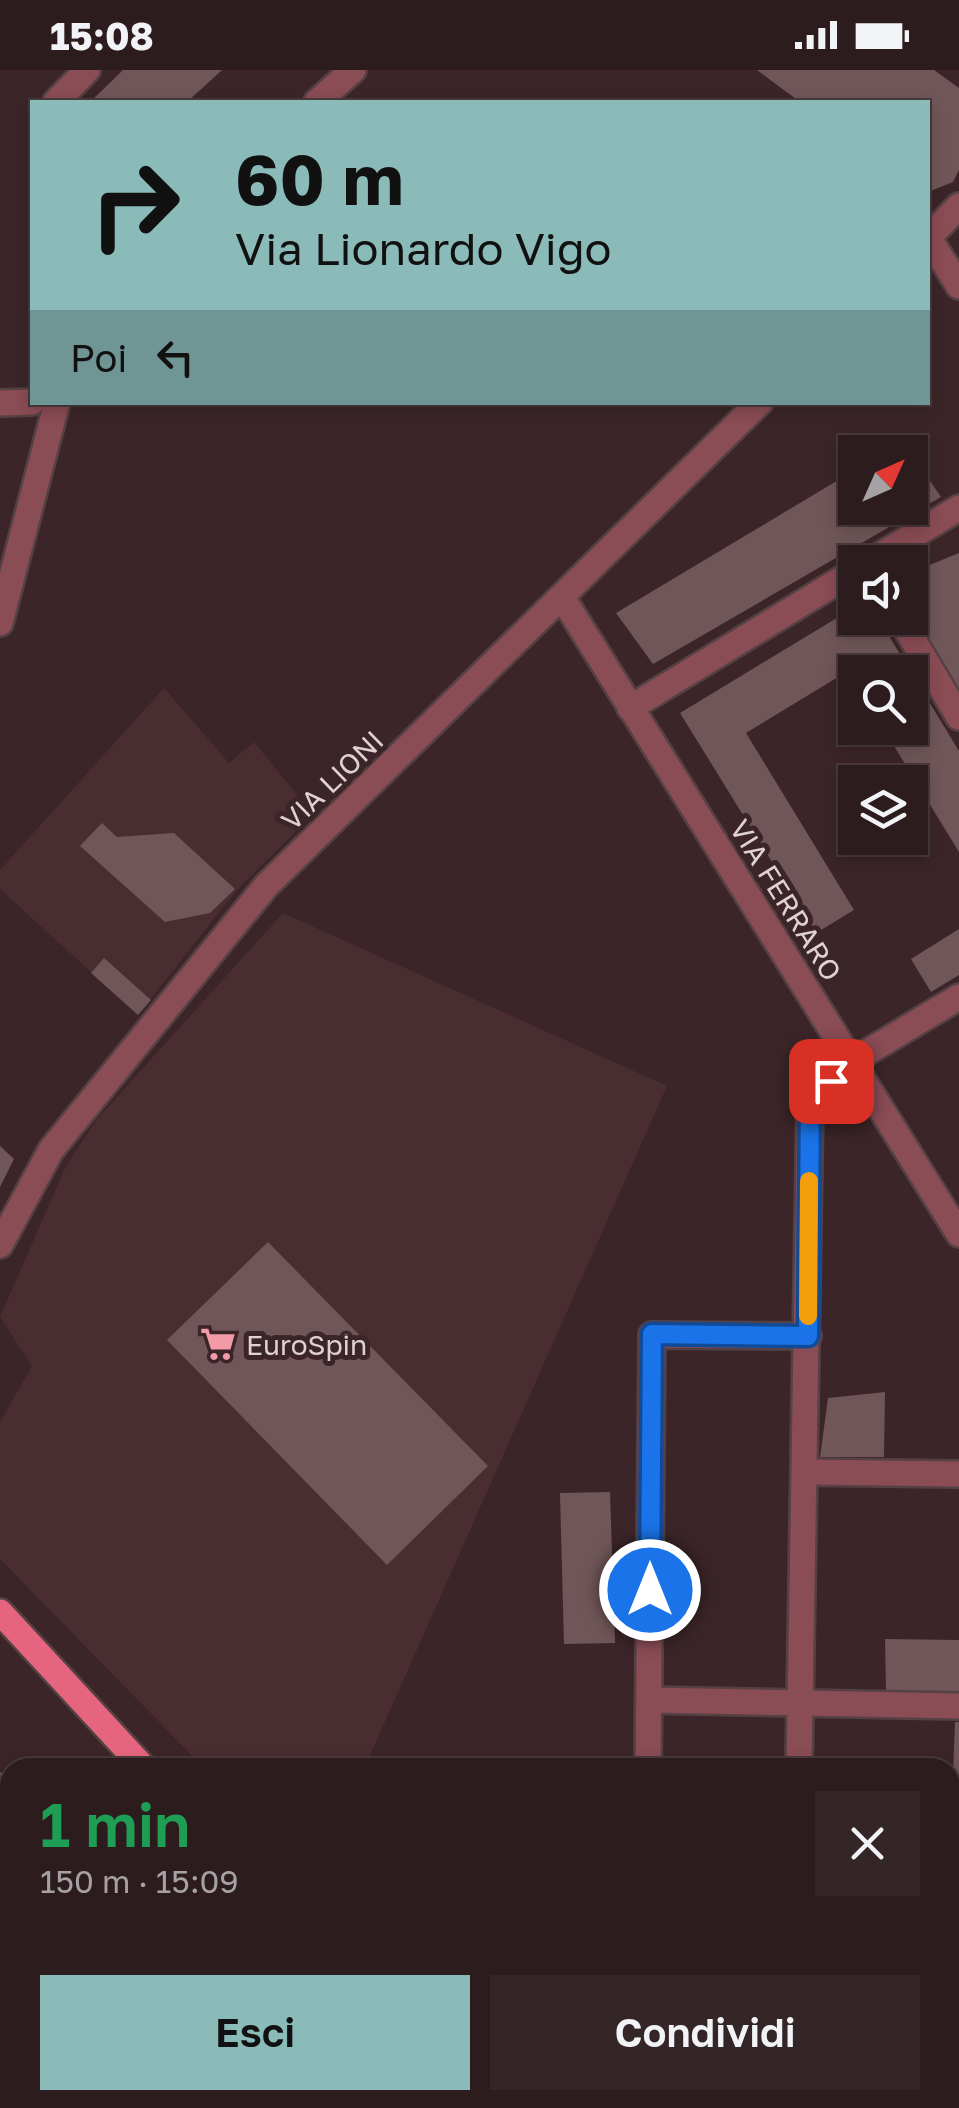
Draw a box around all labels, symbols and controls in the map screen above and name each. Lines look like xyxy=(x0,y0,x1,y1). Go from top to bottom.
text: 15:08 xyxy=(50,13,154,58)
text: 60 m xyxy=(235,136,404,220)
icon: right xyxy=(70,140,200,270)
text: Via Lionardo Vigo xyxy=(235,221,612,275)
icon: left xyxy=(148,330,203,385)
text: Poi xyxy=(70,335,128,380)
north arrow xyxy=(838,435,928,525)
map controls xyxy=(838,435,928,855)
button: sound xyxy=(838,545,928,635)
button: search xyxy=(838,655,928,745)
street label: VIA LIONI xyxy=(274,723,390,837)
button: layers xyxy=(838,765,928,855)
street label: VIA FERRARO xyxy=(723,813,849,987)
pin xyxy=(789,1039,874,1124)
icon: arrive xyxy=(804,1054,859,1109)
supermarket icon: EuroSpin xyxy=(199,1325,237,1363)
place label: EuroSpin xyxy=(246,1328,367,1361)
position arrow xyxy=(598,1538,702,1642)
text: 1 min xyxy=(40,1788,190,1860)
button: close xyxy=(815,1791,920,1896)
text: 150 m · 15:09 xyxy=(40,1862,239,1900)
button: Esci xyxy=(40,1975,470,2090)
button: Condividi xyxy=(490,1975,920,2090)

